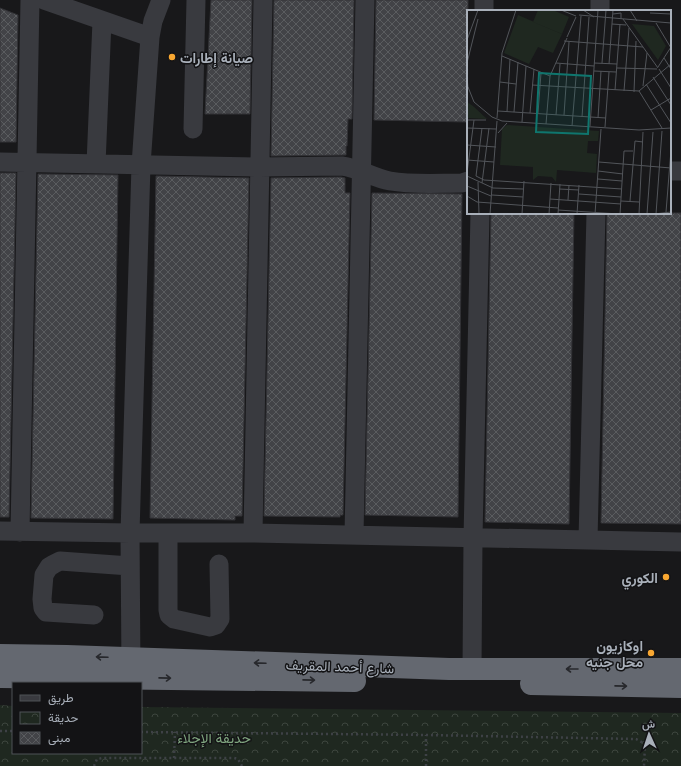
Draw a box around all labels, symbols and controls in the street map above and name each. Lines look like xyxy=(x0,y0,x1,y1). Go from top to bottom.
inset map xyxy=(467,10,671,214)
place label: صيانة إطارات xyxy=(180,48,253,68)
marker: صيانة إطارات xyxy=(167,52,177,62)
place label: الكوري xyxy=(622,568,658,590)
marker: الكوري xyxy=(661,572,671,582)
place label: اوكازيون محل جنيه xyxy=(586,636,643,671)
marker: اوكازيون محل جنيه xyxy=(646,648,656,658)
one-way arrow xyxy=(96,653,109,661)
street label: شارع أحمد المقريف xyxy=(285,655,395,679)
one-way arrow xyxy=(254,659,267,667)
one-way arrow xyxy=(566,665,579,673)
one-way arrow xyxy=(158,675,171,682)
one-way arrow xyxy=(302,676,315,684)
legend xyxy=(12,682,142,754)
one-way arrow xyxy=(614,682,627,689)
text: طريق xyxy=(48,689,74,706)
text: حديقة xyxy=(48,709,78,726)
north arrow xyxy=(629,714,669,754)
text: ش xyxy=(641,716,655,731)
park label: حديقة الإجلاء xyxy=(177,728,251,748)
text: مبنى xyxy=(48,729,70,746)

